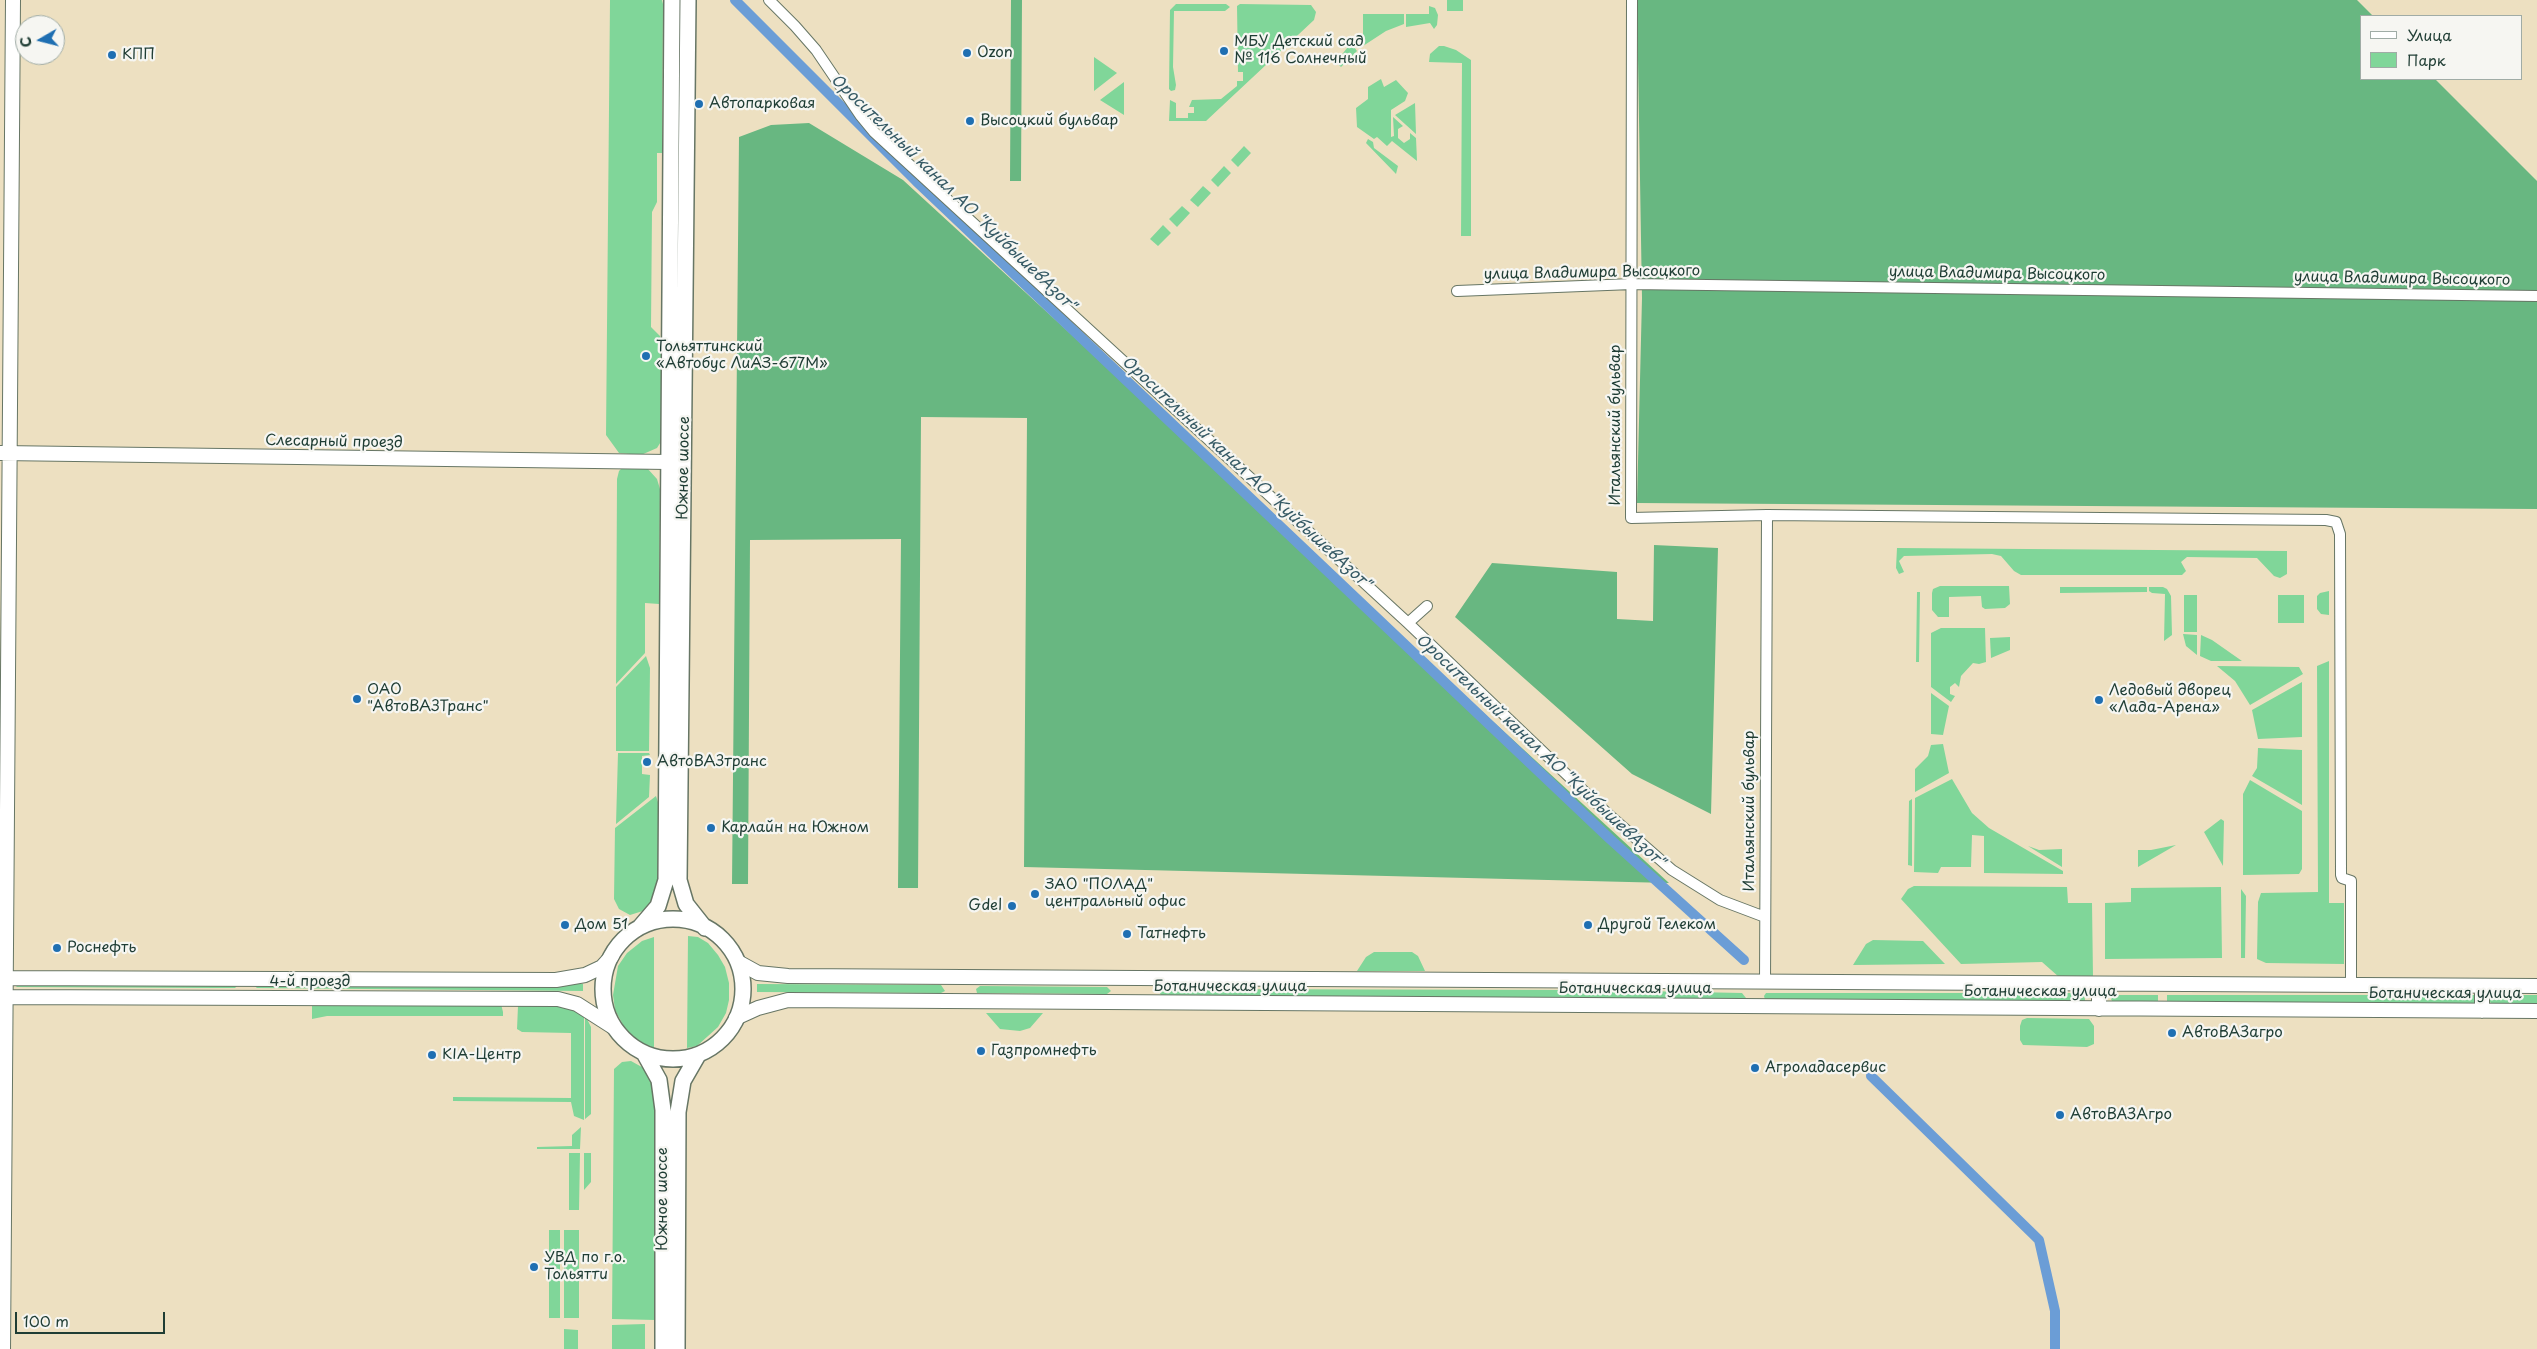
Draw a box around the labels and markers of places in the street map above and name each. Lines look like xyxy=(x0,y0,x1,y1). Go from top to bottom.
place label: МБУ Детский сад № 116 Солнечный xyxy=(1234,33,1367,68)
place label: Ozon xyxy=(977,44,1013,62)
marker: МБУ Детский сад № 116 Солнечный xyxy=(1218,45,1230,57)
place label: КПП xyxy=(122,46,155,64)
marker: Ozon xyxy=(961,47,973,59)
marker: КПП xyxy=(106,49,118,61)
place label: Автопарковая xyxy=(709,95,815,113)
marker: Автопарковая xyxy=(693,98,705,110)
place label: Высоцкий бульвар xyxy=(980,112,1118,130)
marker: Высоцкий бульвар xyxy=(964,115,976,127)
place label: Тольяттинский «Автобус ЛиАЗ-677М» xyxy=(656,338,828,373)
marker: Тольяттинский «Автобус ЛиАЗ-677М» xyxy=(640,350,652,362)
place label: ОАО "АвтоВАЗТранс" xyxy=(367,681,489,716)
place label: Ледовый дворец «Лада-Арена» xyxy=(2109,682,2231,717)
marker: ОАО "АвтоВАЗТранс" xyxy=(351,693,363,705)
marker: Ледовый дворец «Лада-Арена» xyxy=(2093,694,2105,706)
place label: АвтоВАЗтранс xyxy=(657,753,767,771)
marker: АвтоВАЗтранс xyxy=(641,756,653,768)
place label: Карлайн на Южном xyxy=(721,819,869,837)
marker: Карлайн на Южном xyxy=(705,822,717,834)
place label: ЗАО "ПОЛАД" центральный офис xyxy=(1045,876,1186,911)
marker: ЗАО "ПОЛАД" центральный офис xyxy=(1029,888,1041,900)
place label: Gdel xyxy=(968,897,1002,915)
marker: Gdel xyxy=(1006,900,1018,912)
place label: Дом 51 xyxy=(575,916,628,934)
place label: Другой Телеком xyxy=(1598,916,1716,934)
marker: Дом 51 xyxy=(559,919,571,931)
marker: Другой Телеком xyxy=(1582,919,1594,931)
place label: Татнефть xyxy=(1137,925,1206,943)
marker: Татнефть xyxy=(1121,928,1133,940)
place label: Роснефть xyxy=(67,939,136,957)
marker: Роснефть xyxy=(51,942,63,954)
place label: АвтоВАЗагро xyxy=(2182,1024,2283,1042)
marker: АвтоВАЗагро xyxy=(2166,1027,2178,1039)
place label: Газпромнефть xyxy=(991,1042,1096,1060)
marker: Газпромнефть xyxy=(975,1045,987,1057)
place label: KIA-Центр xyxy=(442,1046,521,1064)
marker: KIA-Центр xyxy=(426,1049,438,1061)
place label: Агроладасервис xyxy=(1765,1059,1886,1077)
marker: Агроладасервис xyxy=(1749,1062,1761,1074)
place label: АвтоВАЗАгро xyxy=(2070,1106,2172,1124)
marker: АвтоВАЗАгро xyxy=(2054,1109,2066,1121)
place label: УВД по г.о. Тольятти xyxy=(544,1249,626,1284)
marker: УВД по г.о. Тольятти xyxy=(528,1261,540,1273)

